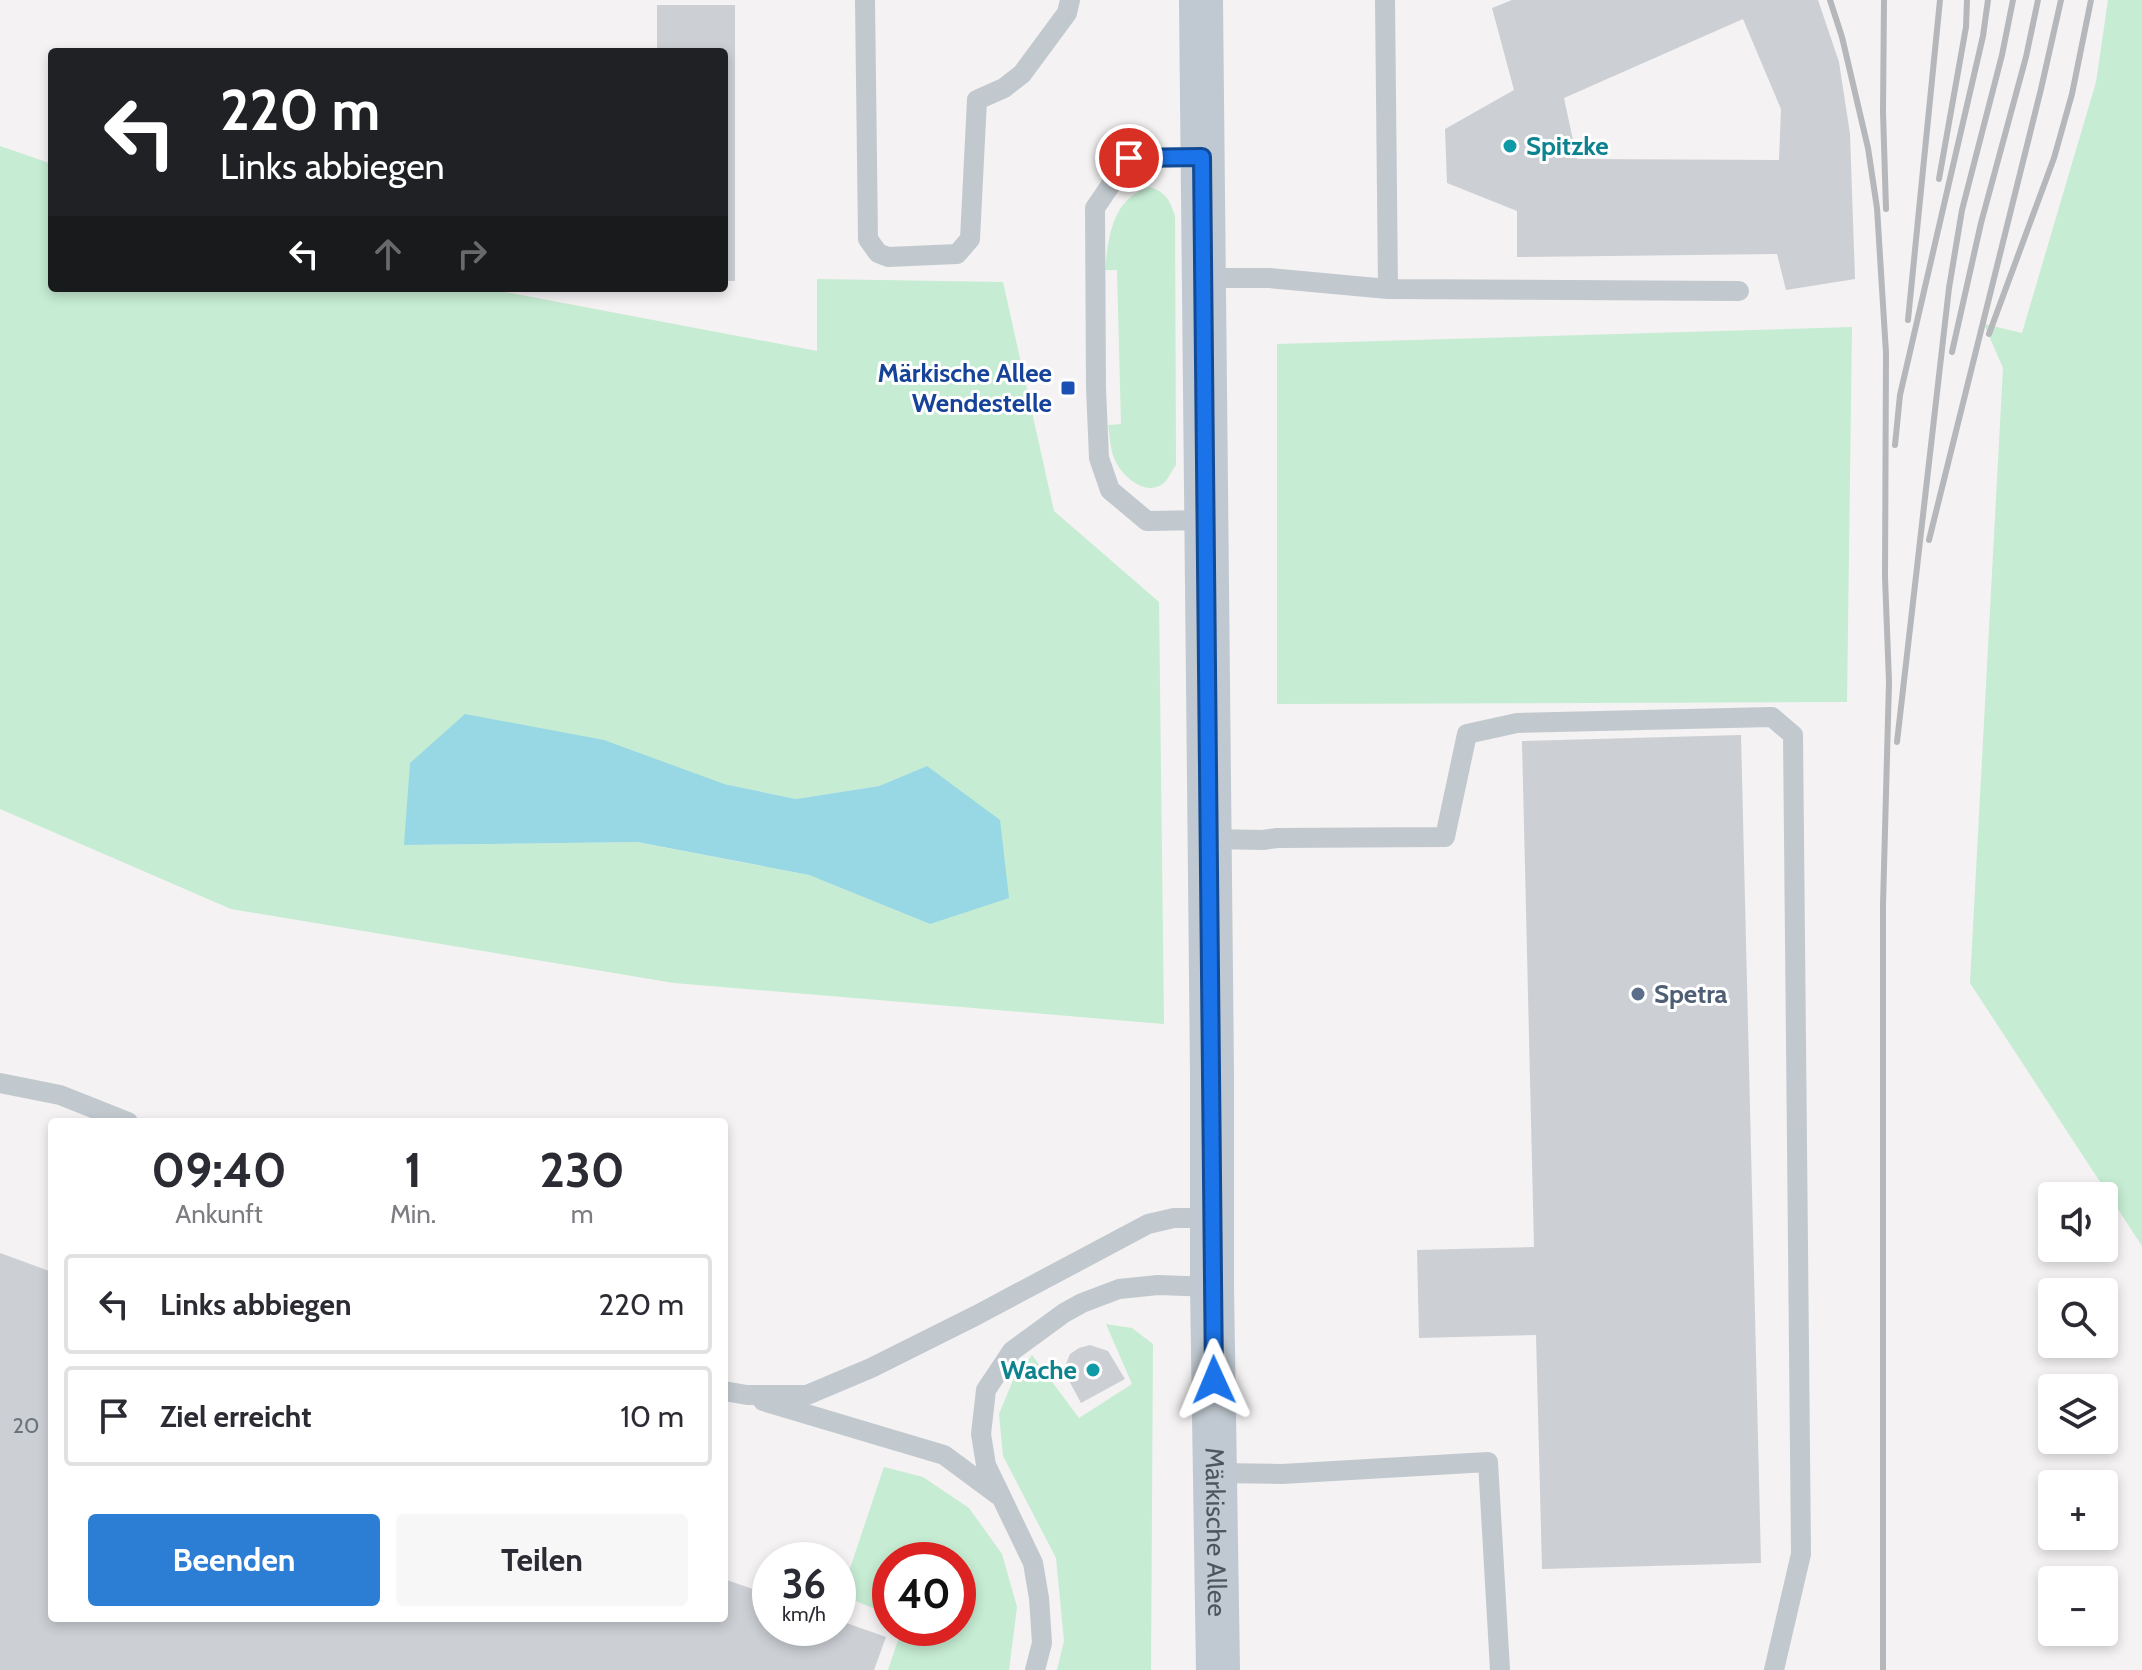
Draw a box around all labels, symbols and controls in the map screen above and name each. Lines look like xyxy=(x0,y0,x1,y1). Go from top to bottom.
text: 220 m xyxy=(220,76,380,144)
icon: left xyxy=(88,80,192,184)
pin xyxy=(1095,124,1163,192)
place label: Spitzke xyxy=(1526,130,1609,162)
icon: arrive xyxy=(1107,136,1151,180)
marker: Spitzke xyxy=(1501,137,1519,155)
text: Links abbiegen xyxy=(220,144,445,188)
icon: left xyxy=(282,232,326,276)
icon: ahead xyxy=(366,232,410,276)
icon: right xyxy=(450,232,494,276)
place label: Märkische Allee Wendestelle xyxy=(877,357,1052,419)
marker: Märkische Allee Wendestelle xyxy=(1059,379,1077,397)
place label: Spetra xyxy=(1654,978,1728,1010)
marker: Spetra xyxy=(1629,985,1647,1003)
text: 09:40 xyxy=(151,1141,287,1199)
text: 1 xyxy=(404,1141,422,1199)
text: 230 xyxy=(540,1141,625,1199)
map controls xyxy=(2038,1182,2118,1646)
button: sound xyxy=(2038,1182,2118,1262)
text: Ankunft xyxy=(175,1198,263,1230)
text: Min. xyxy=(390,1198,436,1230)
text: m xyxy=(571,1198,594,1230)
button: search xyxy=(2038,1278,2118,1358)
icon: left xyxy=(92,1282,136,1326)
text: Links abbiegen xyxy=(160,1286,352,1323)
text: 220 m xyxy=(599,1286,684,1323)
position arrow xyxy=(1172,1338,1256,1422)
place label: Wache xyxy=(1000,1354,1077,1386)
marker: Wache xyxy=(1084,1361,1102,1379)
button: layers xyxy=(2038,1374,2118,1454)
icon: arrive xyxy=(92,1394,136,1438)
text: Ziel erreicht xyxy=(160,1398,311,1435)
text: 10 m xyxy=(620,1398,684,1435)
house number: 20 xyxy=(13,1412,39,1439)
street label: Märkische Allee xyxy=(1199,1447,1233,1617)
button: + xyxy=(2038,1470,2118,1550)
button: Beenden xyxy=(88,1514,380,1606)
button: Teilen xyxy=(396,1514,688,1606)
speed limit sign: 40 xyxy=(872,1542,976,1646)
text: 36 xyxy=(782,1559,826,1608)
button: − xyxy=(2038,1566,2118,1646)
text: km/h xyxy=(782,1602,826,1626)

